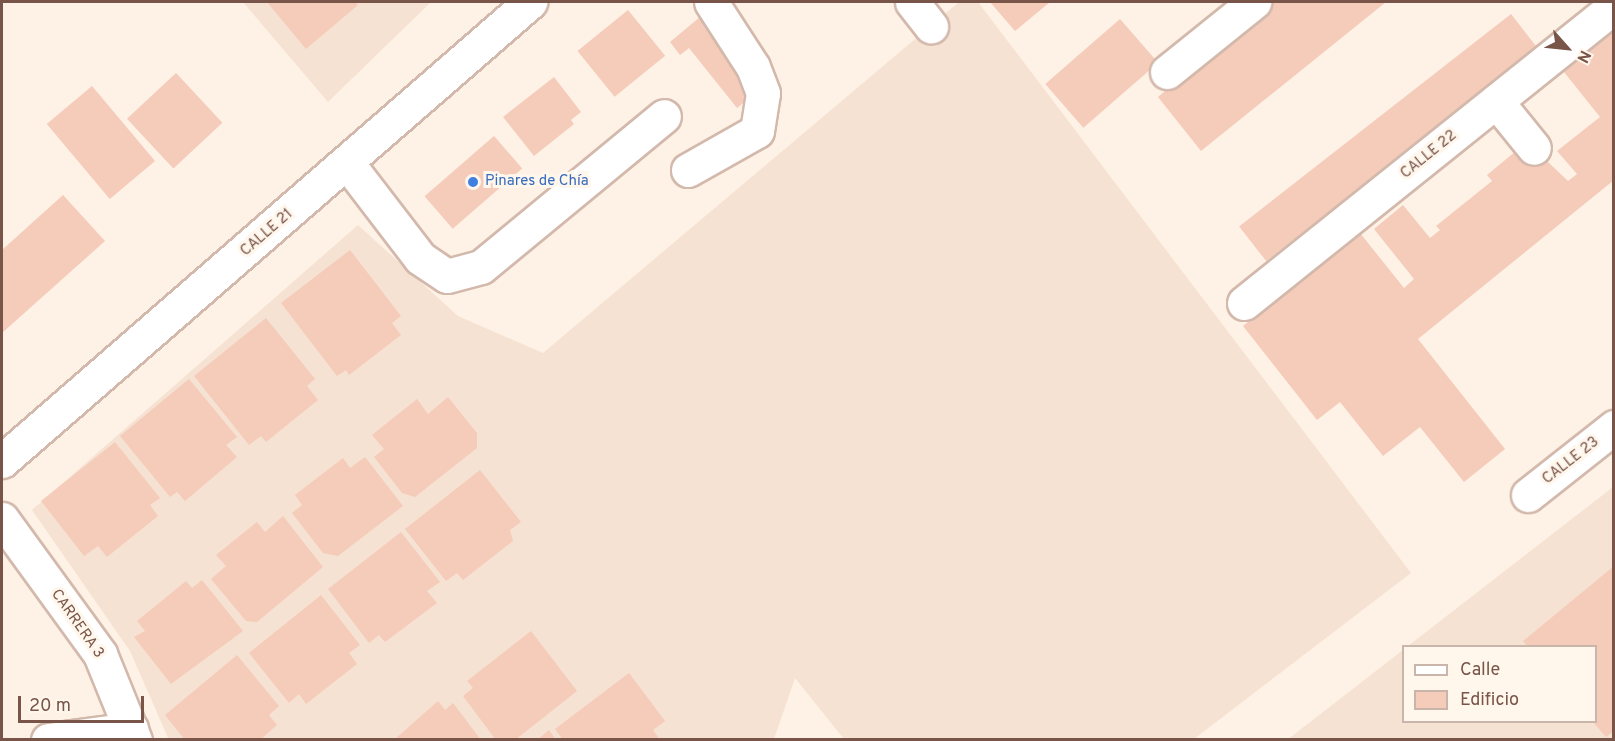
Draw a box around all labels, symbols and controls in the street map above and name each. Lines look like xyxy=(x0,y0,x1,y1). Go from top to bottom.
north arrow xyxy=(1537,18,1597,78)
text: N xyxy=(1572,47,1595,66)
street label: CALLE 22 xyxy=(1397,127,1461,183)
place label: Pinares de Chía xyxy=(485,173,589,191)
marker: Pinares de Chía xyxy=(466,175,480,189)
street label: CALLE 21 xyxy=(237,205,297,261)
street label: CALLE 23 xyxy=(1539,433,1603,489)
street label: CARRERA 3 xyxy=(47,586,107,662)
legend xyxy=(1402,645,1597,723)
text: Calle xyxy=(1460,659,1500,682)
scale bar xyxy=(21,684,147,722)
text: Edificio xyxy=(1460,689,1519,712)
text: 20 m xyxy=(29,695,71,718)

